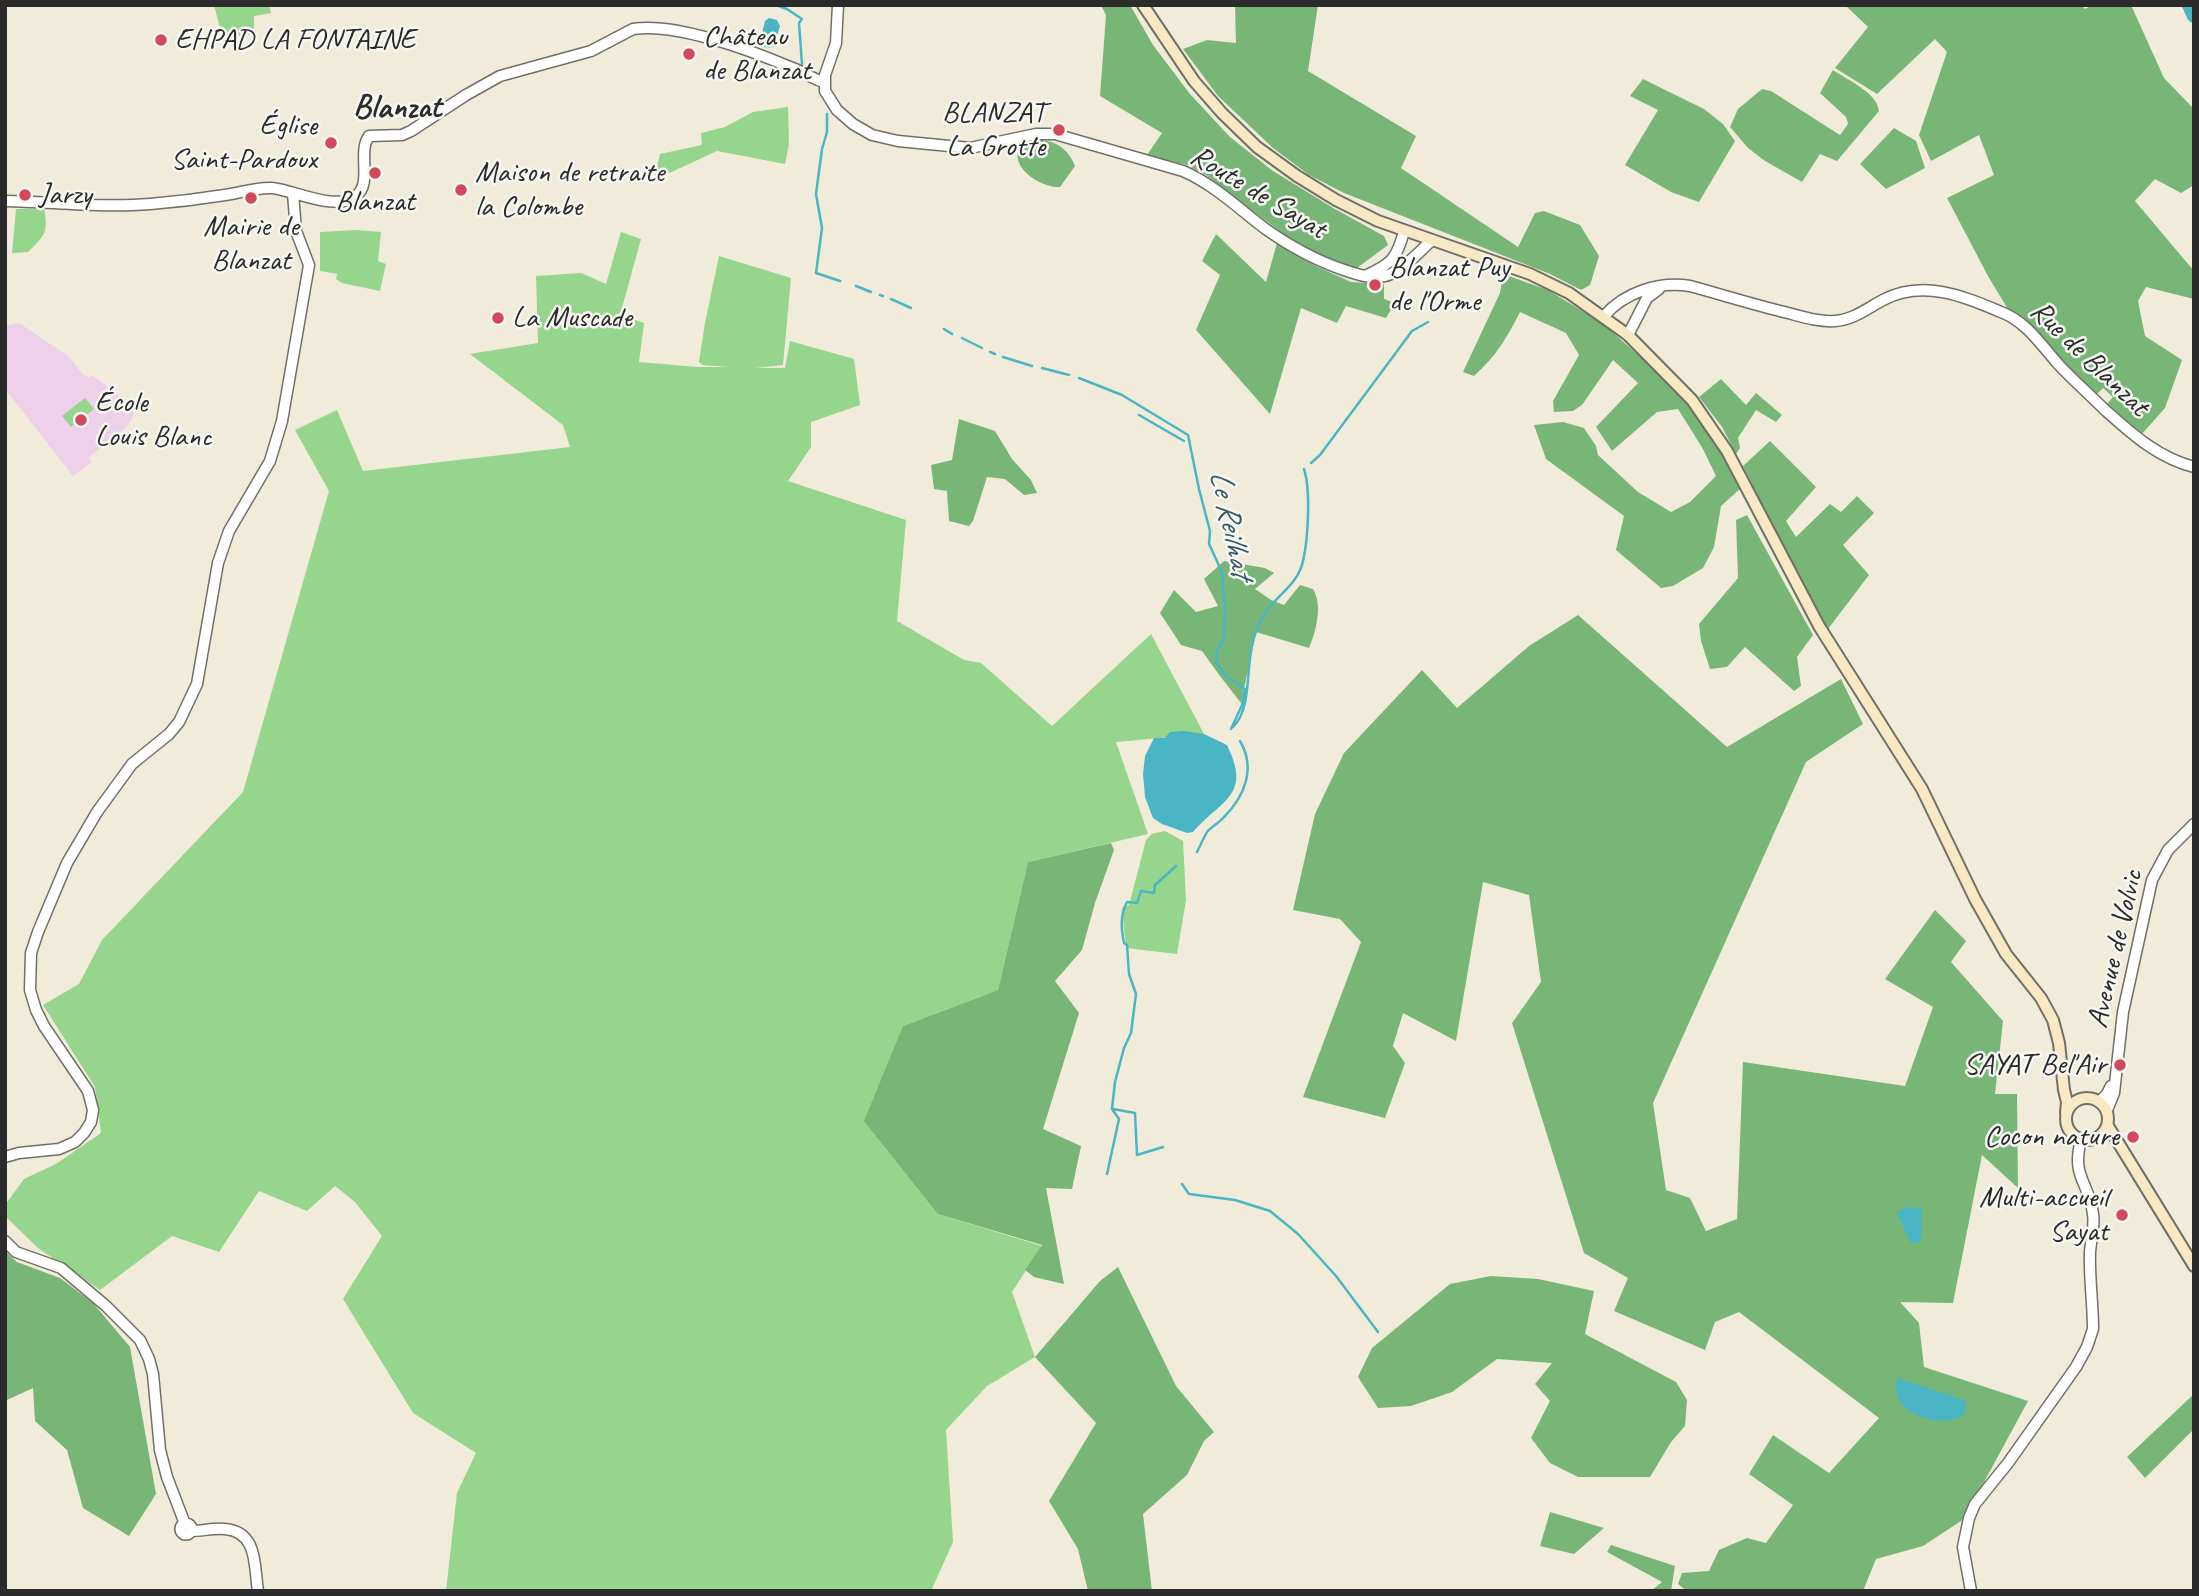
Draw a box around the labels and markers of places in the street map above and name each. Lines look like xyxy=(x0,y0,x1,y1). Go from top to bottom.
place label: Château de Blanzat xyxy=(703,19,811,90)
place label: EHPAD LA FONTAINE xyxy=(175,22,415,58)
marker: EHPAD LA FONTAINE xyxy=(153,32,169,48)
marker: Château de Blanzat xyxy=(681,46,697,62)
place label: BLANZAT La Grotte xyxy=(942,95,1045,166)
place label: Église Saint-Pardoux xyxy=(170,108,317,178)
marker: BLANZAT La Grotte xyxy=(1051,122,1067,138)
marker: Église Saint-Pardoux xyxy=(323,135,339,151)
place label: Maison de retraite la Colombe xyxy=(475,155,664,226)
marker: Blanzat xyxy=(367,165,383,181)
place label: Jarzy xyxy=(39,177,91,213)
marker: Maison de retraite la Colombe xyxy=(453,182,469,198)
place label: Blanzat xyxy=(336,184,414,220)
marker: Jarzy xyxy=(17,187,33,203)
marker: Mairie de Blanzat xyxy=(243,190,259,206)
place label: Mairie de Blanzat xyxy=(203,209,299,280)
place label: Blanzat Puy de l'Orme xyxy=(1389,250,1510,320)
marker: Blanzat Puy de l'Orme xyxy=(1367,277,1383,293)
place label: La Muscade xyxy=(512,300,632,336)
marker: La Muscade xyxy=(490,310,506,326)
place label: École Louis Blanc xyxy=(95,385,211,456)
marker: École Louis Blanc xyxy=(73,412,89,428)
place label: SAYAT Bel'Air xyxy=(1963,1047,2106,1083)
marker: SAYAT Bel'Air xyxy=(2112,1057,2128,1073)
place label: Cocon nature xyxy=(1984,1119,2119,1155)
marker: Cocon nature xyxy=(2125,1129,2141,1145)
place label: Multi-accueil Sayat xyxy=(1979,1180,2108,1250)
marker: Multi-accueil Sayat xyxy=(2114,1207,2130,1223)

